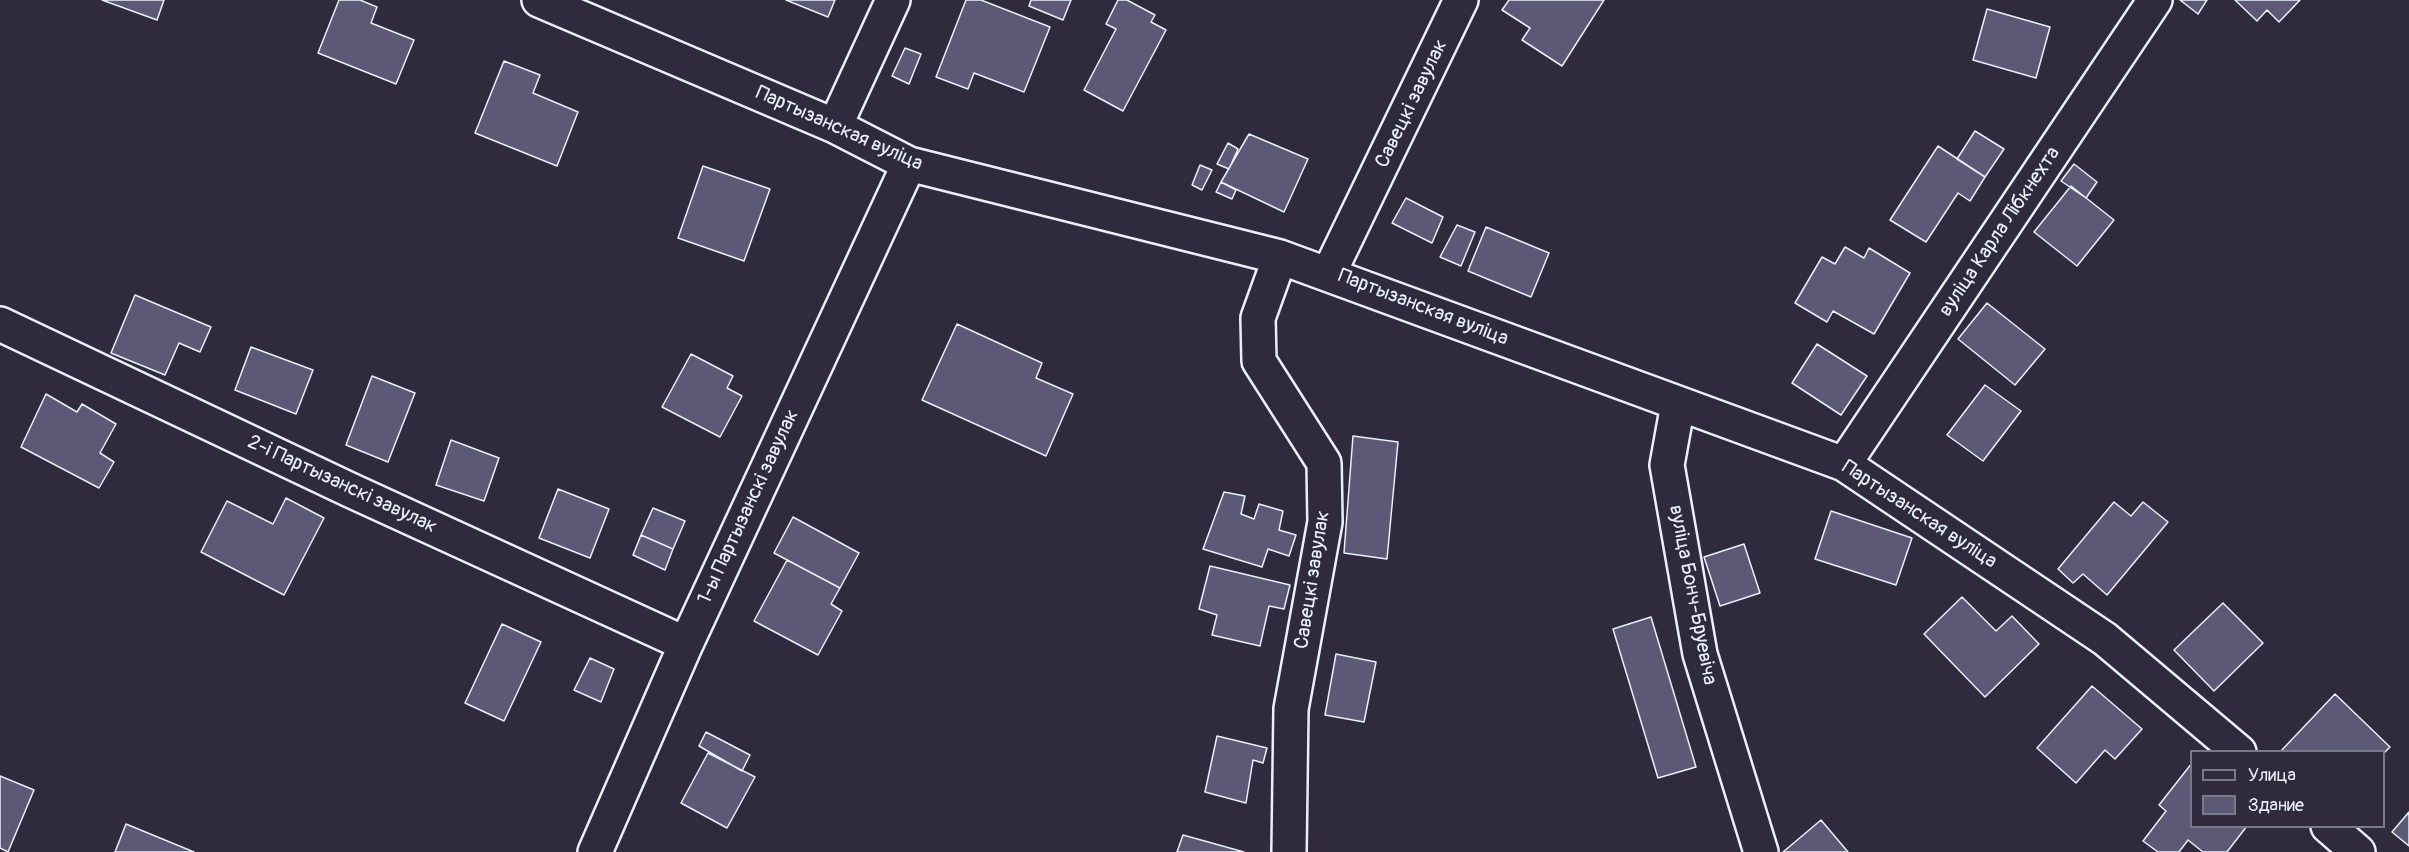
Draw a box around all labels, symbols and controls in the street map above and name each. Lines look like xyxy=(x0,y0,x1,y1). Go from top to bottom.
street label: Савецкі завулак xyxy=(1371,36,1453,172)
street label: Партызанская вуліца xyxy=(752,81,926,177)
street label: вуліца Карла Лібкнехта xyxy=(1934,143,2066,321)
street label: Партызанская вуліца xyxy=(1335,264,1511,352)
street label: 1-ы Партызанскі завулак xyxy=(693,406,805,608)
street label: 2-і Партызанскі завулак xyxy=(244,431,440,539)
street label: Партызанская вуліца xyxy=(1837,456,2001,574)
street label: вуліца Бонч-Бруевіча xyxy=(1663,503,1721,687)
street label: Савецкі завулак xyxy=(1290,509,1336,651)
legend xyxy=(2190,750,2385,828)
text: Улица xyxy=(2248,764,2296,787)
text: Здание xyxy=(2248,794,2304,817)

